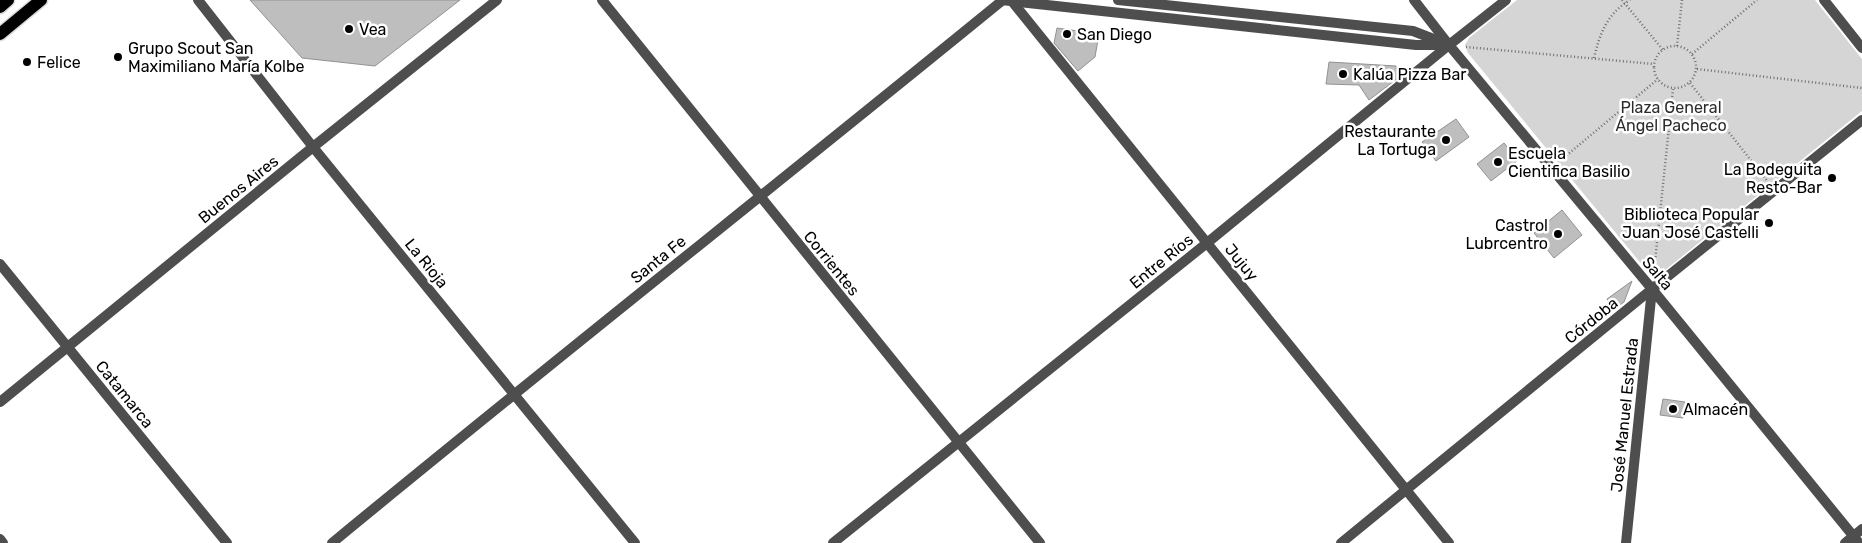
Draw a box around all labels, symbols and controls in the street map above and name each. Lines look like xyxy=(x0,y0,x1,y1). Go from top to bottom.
place label: Vea xyxy=(359,20,386,39)
marker: Vea xyxy=(343,23,355,35)
place label: San Diego xyxy=(1077,25,1152,44)
marker: San Diego xyxy=(1061,28,1073,40)
place label: Grupo Scout San Maximiliano María Kolbe xyxy=(128,39,304,76)
marker: Grupo Scout San Maximiliano María Kolbe xyxy=(112,51,124,63)
place label: Felice xyxy=(37,53,81,72)
marker: Felice xyxy=(21,56,33,68)
place label: Kalúa Pizza Bar xyxy=(1353,65,1466,84)
marker: Kalúa Pizza Bar xyxy=(1337,68,1349,80)
park label: Plaza General Ángel Pacheco xyxy=(1615,98,1727,135)
place label: Restaurante La Tortuga xyxy=(1344,122,1436,159)
marker: Restaurante La Tortuga xyxy=(1440,134,1452,146)
place label: Escuela Cientifica Basilio xyxy=(1508,144,1630,181)
street label: Buenos Aires xyxy=(194,151,282,227)
marker: Escuela Cientifica Basilio xyxy=(1492,156,1504,168)
place label: La Bodeguita Resto-Bar xyxy=(1724,160,1822,197)
marker: La Bodeguita Resto-Bar xyxy=(1826,172,1838,184)
place label: Biblioteca Popular Juan José Castelli xyxy=(1622,205,1759,242)
place label: Castrol Lubrcentro xyxy=(1465,216,1548,253)
marker: Biblioteca Popular Juan José Castelli xyxy=(1763,217,1775,229)
street label: Corrientes xyxy=(800,227,863,300)
marker: Castrol Lubrcentro xyxy=(1552,228,1564,240)
street label: Entre Ríos xyxy=(1126,230,1197,293)
street label: Santa Fe xyxy=(627,231,690,287)
street label: La Rioja xyxy=(401,235,452,292)
street label: Jujuy xyxy=(1221,240,1262,285)
street label: Salta xyxy=(1638,253,1677,294)
street label: Córdoba xyxy=(1561,293,1622,348)
street label: José Manuel Estrada xyxy=(1607,337,1642,493)
street label: Catamarca xyxy=(92,357,158,432)
place label: Almacén xyxy=(1683,400,1748,419)
marker: Almacén xyxy=(1667,403,1679,415)

